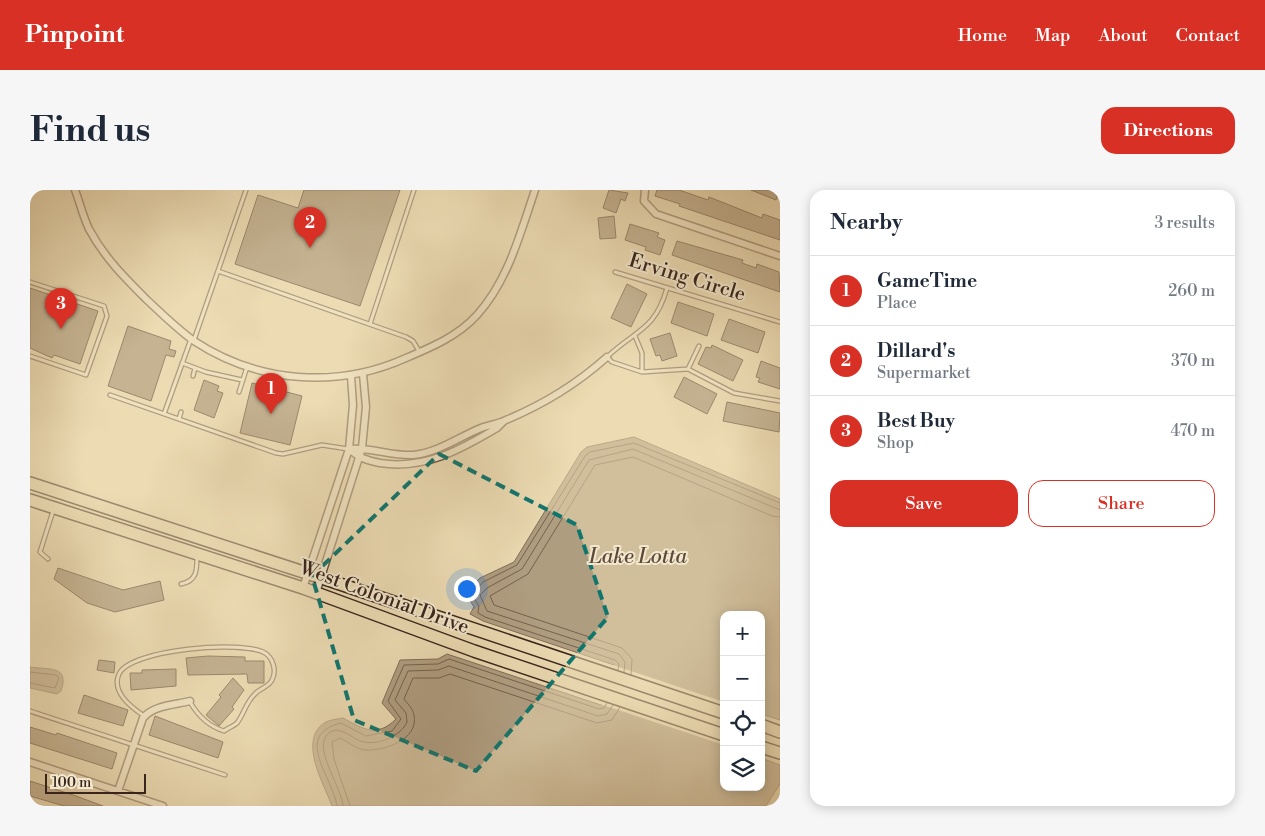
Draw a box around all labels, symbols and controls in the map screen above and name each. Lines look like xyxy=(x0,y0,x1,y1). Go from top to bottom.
text: Pinpoint xyxy=(25,20,124,50)
text: Home xyxy=(958,24,1007,47)
text: Map xyxy=(1035,24,1071,47)
text: About xyxy=(1099,24,1148,47)
text: Contact xyxy=(1176,24,1240,47)
button: Directions xyxy=(1101,107,1235,154)
text: Find us xyxy=(30,109,150,152)
pin: 2 xyxy=(294,207,326,248)
text: Nearby xyxy=(830,210,903,236)
text: 3 results xyxy=(1154,213,1215,233)
street label: Erving Circle xyxy=(626,248,748,308)
text: GameTime xyxy=(877,269,977,293)
text: 1 xyxy=(842,281,850,301)
text: 260 m xyxy=(1168,281,1215,301)
pin: 3 xyxy=(45,288,77,329)
text: Place xyxy=(877,293,917,313)
text: Dillard's xyxy=(877,339,955,363)
text: 2 xyxy=(841,351,851,371)
text: 370 m xyxy=(1171,351,1215,371)
text: Supermarket xyxy=(877,363,971,383)
pin: 1 xyxy=(255,373,287,414)
text: Best Buy xyxy=(877,409,955,433)
text: 3 xyxy=(841,421,851,441)
text: 470 m xyxy=(1171,421,1215,441)
text: Shop xyxy=(877,433,914,453)
button: Save xyxy=(830,480,1018,527)
button: Share xyxy=(1028,480,1215,527)
water label: Lake Lotta xyxy=(588,544,687,570)
street label: West Colonial Drive xyxy=(295,555,472,640)
your location xyxy=(454,576,480,602)
map controls xyxy=(720,611,765,791)
button: + xyxy=(720,611,765,656)
button: − xyxy=(720,656,765,701)
button: locate xyxy=(720,701,765,746)
button: layers xyxy=(720,746,765,791)
scale bar xyxy=(45,771,146,794)
text: 100 m xyxy=(52,774,91,792)

